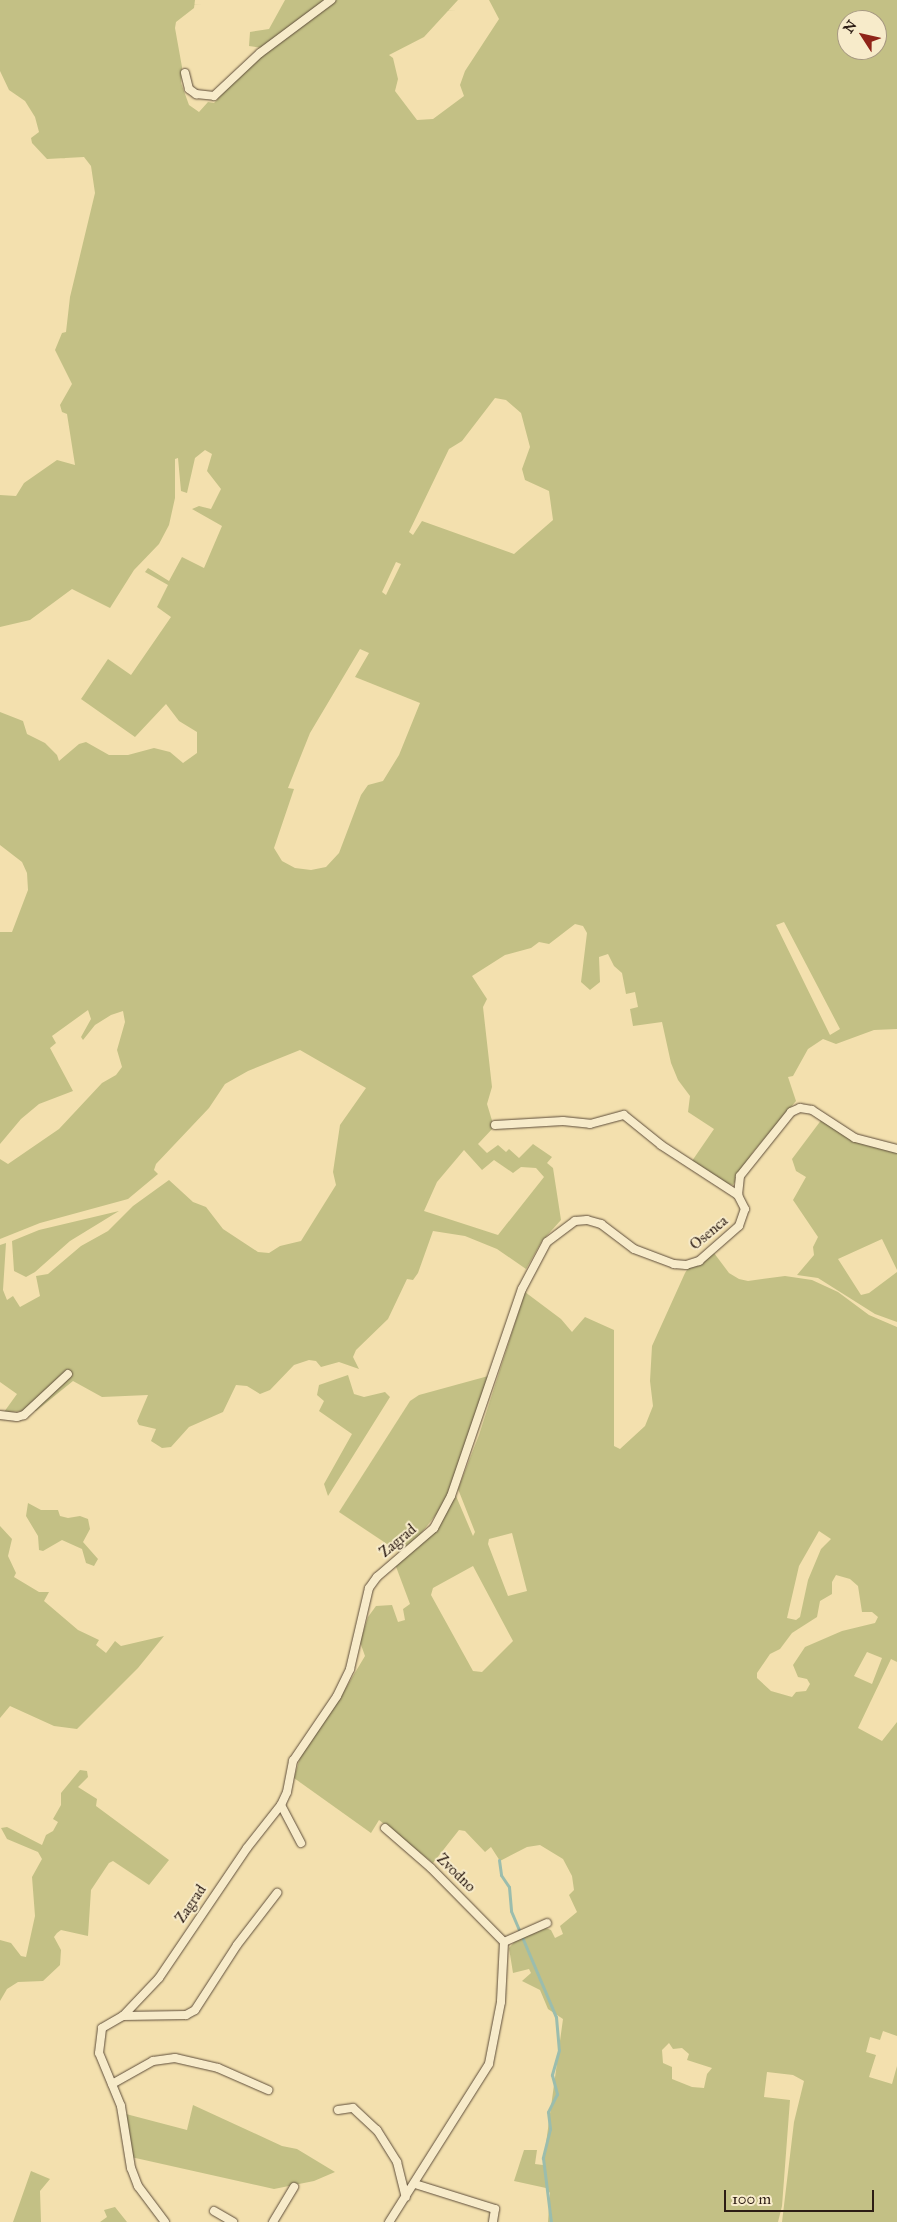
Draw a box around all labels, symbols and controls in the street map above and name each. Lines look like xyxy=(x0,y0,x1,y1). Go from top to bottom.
north arrow xyxy=(837,10,887,60)
text: N xyxy=(840,17,860,36)
street label: Osenca xyxy=(686,1212,732,1254)
street label: Zagrad xyxy=(376,1521,420,1561)
street label: Zvodno xyxy=(433,1850,479,1896)
street label: Zagrad xyxy=(172,1881,210,1927)
scale bar xyxy=(727,2180,877,2212)
text: 100 m xyxy=(732,2190,771,2208)

